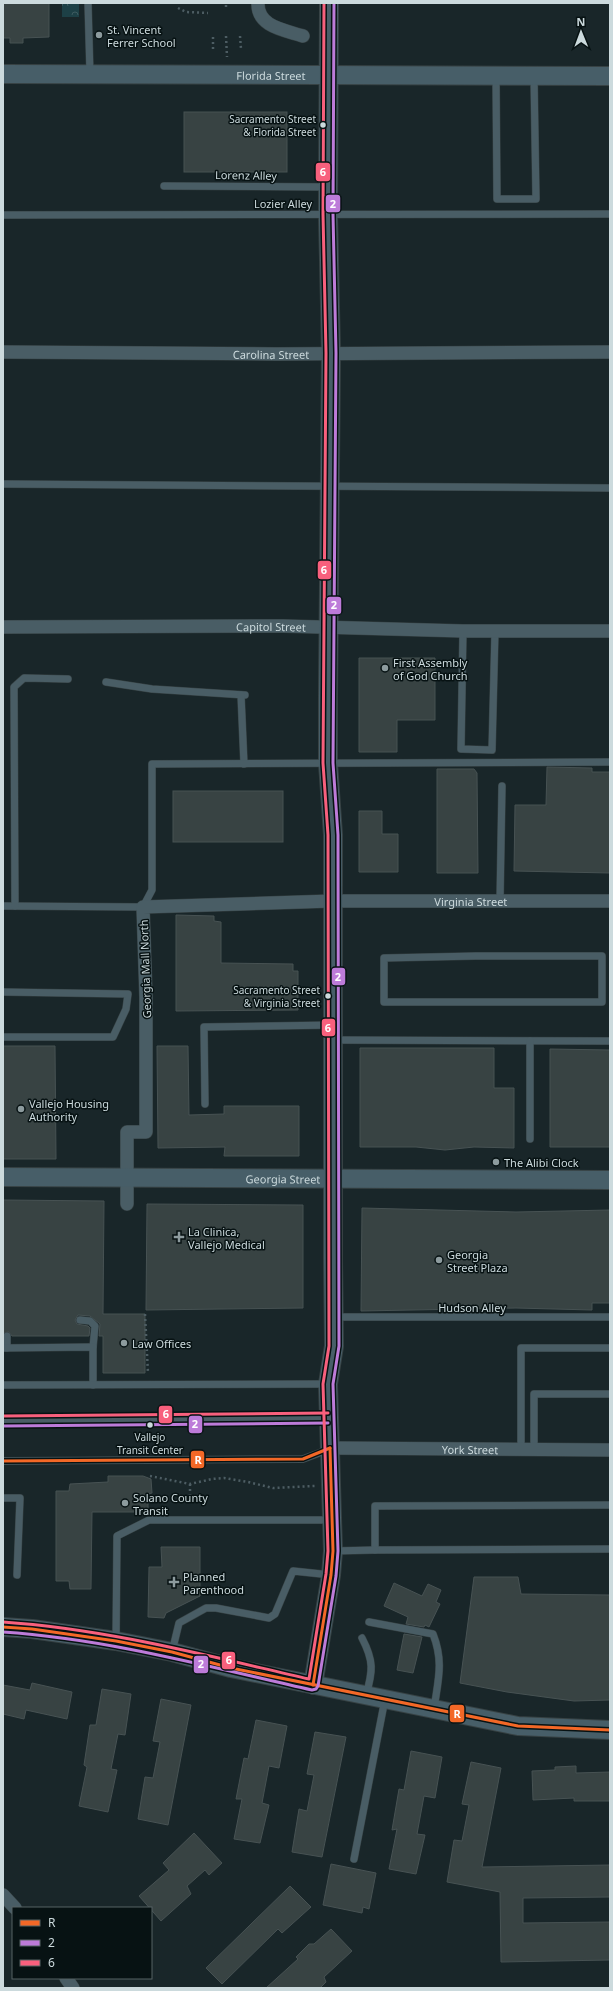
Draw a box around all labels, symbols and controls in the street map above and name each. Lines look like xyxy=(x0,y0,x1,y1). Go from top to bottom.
north arrow xyxy=(561,12,601,52)
text: N xyxy=(576,14,585,29)
place label: St. Vincent Ferrer School xyxy=(107,22,176,50)
marker: St. Vincent Ferrer School xyxy=(94,30,104,40)
street label: Florida Street xyxy=(236,67,306,82)
place label: Sacramento Street & Florida Street xyxy=(229,112,316,139)
marker: Sacramento Street & Florida Street xyxy=(318,120,328,130)
line badge: 6 xyxy=(315,162,331,182)
text: 6 xyxy=(320,164,326,179)
street label: Lorenz Alley xyxy=(215,167,278,183)
line badge: 2 xyxy=(325,194,341,213)
street label: Lozier Alley xyxy=(254,196,312,211)
text: 2 xyxy=(330,196,336,211)
street label: Carolina Street xyxy=(233,346,309,362)
line badge: 6 xyxy=(317,560,332,580)
text: 6 xyxy=(321,562,327,577)
line badge: 2 xyxy=(326,596,342,615)
text: 2 xyxy=(331,597,337,612)
street label: Capitol Street xyxy=(236,618,306,634)
place label: First Assembly of God Church xyxy=(393,655,468,683)
marker: First Assembly of God Church xyxy=(380,663,390,673)
street label: Virginia Street xyxy=(434,894,507,909)
street label: Georgia Mall North xyxy=(136,919,154,1019)
line badge: 2 xyxy=(331,967,346,986)
text: 2 xyxy=(335,969,341,984)
place label: Sacramento Street & Virginia Street xyxy=(233,983,320,1010)
marker: Sacramento Street & Virginia Street xyxy=(323,991,333,1001)
line badge: 6 xyxy=(321,1018,336,1037)
text: 6 xyxy=(325,1020,331,1035)
place label: Vallejo Housing Authority xyxy=(29,1096,109,1124)
marker: Vallejo Housing Authority xyxy=(16,1104,26,1114)
place label: The Alibi Clock xyxy=(504,1155,579,1170)
marker: The Alibi Clock xyxy=(491,1157,501,1167)
street label: Georgia Street xyxy=(246,1171,320,1186)
place label: La Clinica, Vallejo Medical xyxy=(188,1224,265,1252)
marker: La Clinica, Vallejo Medical xyxy=(173,1231,185,1243)
place label: Georgia Street Plaza xyxy=(447,1247,508,1275)
marker: Georgia Street Plaza xyxy=(434,1255,444,1265)
street label: Hudson Alley xyxy=(438,1300,506,1315)
place label: Law Offices xyxy=(132,1336,191,1351)
marker: Law Offices xyxy=(119,1338,129,1348)
line badge: 6 xyxy=(158,1405,173,1424)
text: 6 xyxy=(163,1406,169,1421)
line badge: 2 xyxy=(188,1415,203,1434)
text: 2 xyxy=(192,1416,198,1431)
marker: Vallejo Transit Center xyxy=(145,1420,155,1430)
place label: Vallejo Transit Center xyxy=(117,1430,183,1457)
street label: York Street xyxy=(442,1441,498,1457)
line badge: R xyxy=(190,1450,205,1469)
text: R xyxy=(194,1452,202,1467)
place label: Solano County Transit xyxy=(133,1490,208,1518)
marker: Solano County Transit xyxy=(120,1498,130,1508)
place label: Planned Parenthood xyxy=(183,1569,244,1597)
marker: Planned Parenthood xyxy=(168,1576,180,1588)
line badge: 6 xyxy=(221,1651,236,1670)
text: 6 xyxy=(226,1652,232,1667)
line badge: 2 xyxy=(193,1655,209,1674)
text: 2 xyxy=(198,1656,204,1671)
line badge: R xyxy=(449,1704,465,1723)
text: R xyxy=(453,1706,461,1721)
legend xyxy=(12,1907,152,1979)
text: R xyxy=(48,1914,56,1931)
text: 2 xyxy=(48,1934,55,1951)
text: 6 xyxy=(48,1954,55,1971)

